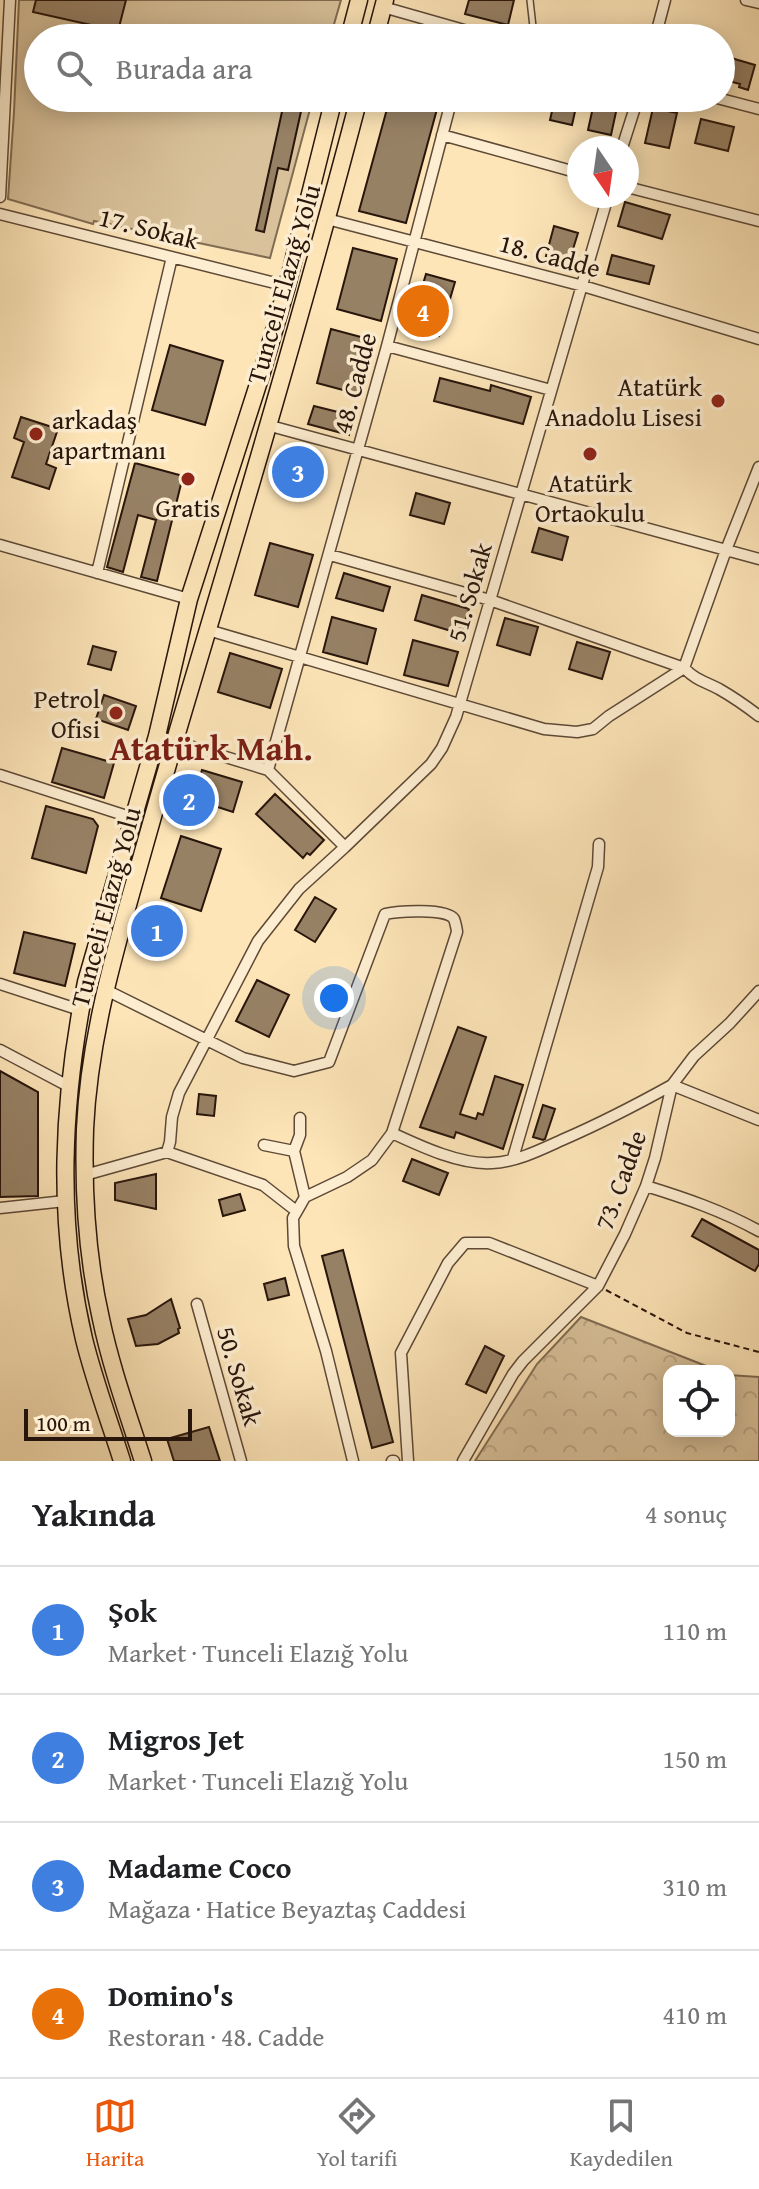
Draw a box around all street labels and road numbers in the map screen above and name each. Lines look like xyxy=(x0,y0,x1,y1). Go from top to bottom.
street label: Tunceli Elazığ Yolu xyxy=(236,180,330,388)
street label: 17. Sokak xyxy=(95,197,204,259)
street label: 18. Cadde xyxy=(495,223,605,287)
street label: 48. Cadde xyxy=(322,328,386,438)
street label: 51. Sokak xyxy=(436,537,502,646)
street label: Tunceli Elazığ Yolu xyxy=(59,802,151,1012)
street label: 73. Cadde xyxy=(584,1125,656,1235)
street label: 50. Sokak xyxy=(207,1322,273,1431)

